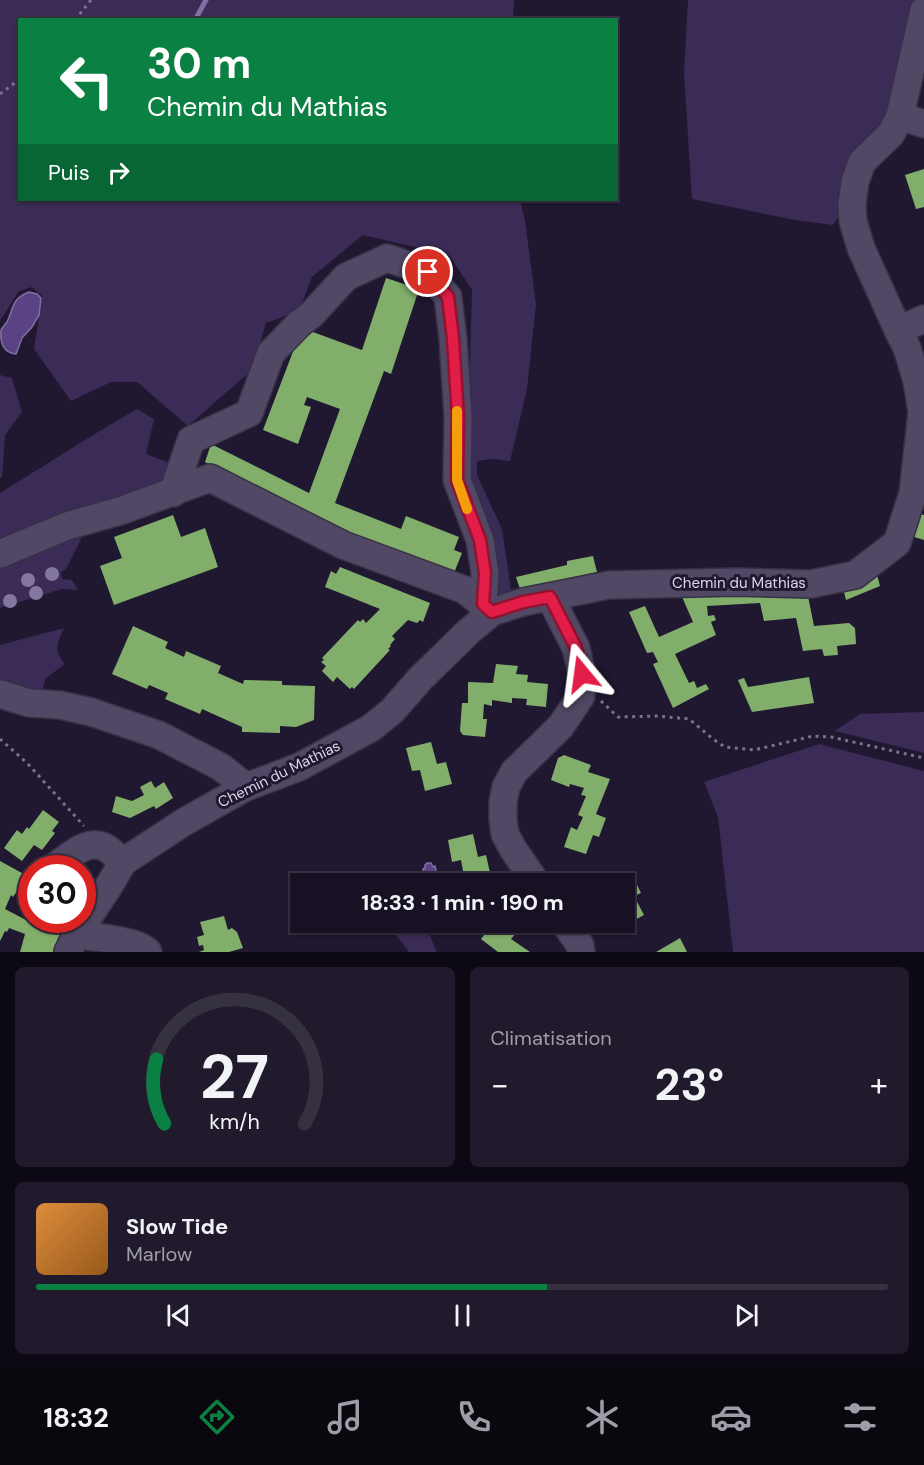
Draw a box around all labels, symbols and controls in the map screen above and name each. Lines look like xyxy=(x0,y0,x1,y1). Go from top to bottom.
text: 30 m xyxy=(147,36,251,91)
icon: left xyxy=(48,42,126,120)
text: Chemin du Mathias xyxy=(147,89,388,124)
icon: right xyxy=(102,156,135,189)
text: Puis xyxy=(48,158,90,187)
pin xyxy=(402,246,453,297)
icon: arrive xyxy=(411,255,444,288)
street label: Chemin du Mathias xyxy=(672,573,806,593)
position arrow xyxy=(550,642,614,706)
street label: Chemin du Mathias xyxy=(214,736,344,812)
speed limit sign: 30 xyxy=(18,855,96,933)
text: 18:33 · 1 min · 190 m xyxy=(361,888,564,917)
text: Climatisation xyxy=(491,1025,612,1051)
text: 27 xyxy=(200,1036,269,1117)
text: 23° xyxy=(655,1055,724,1114)
text: − xyxy=(491,1063,509,1106)
text: + xyxy=(870,1063,888,1106)
text: km/h xyxy=(209,1108,260,1136)
text: Slow Tide xyxy=(126,1212,228,1241)
text: Marlow xyxy=(126,1241,192,1267)
icon: previous xyxy=(162,1299,195,1332)
icon: pause xyxy=(446,1299,479,1332)
icon: next xyxy=(730,1299,763,1332)
icon: directions xyxy=(196,1396,238,1438)
icon: music xyxy=(324,1396,366,1438)
icon: phone xyxy=(453,1396,495,1438)
icon: climate xyxy=(581,1396,623,1438)
icon: car xyxy=(710,1396,752,1438)
icon: filters xyxy=(839,1396,881,1438)
text: 18:32 xyxy=(43,1400,109,1435)

